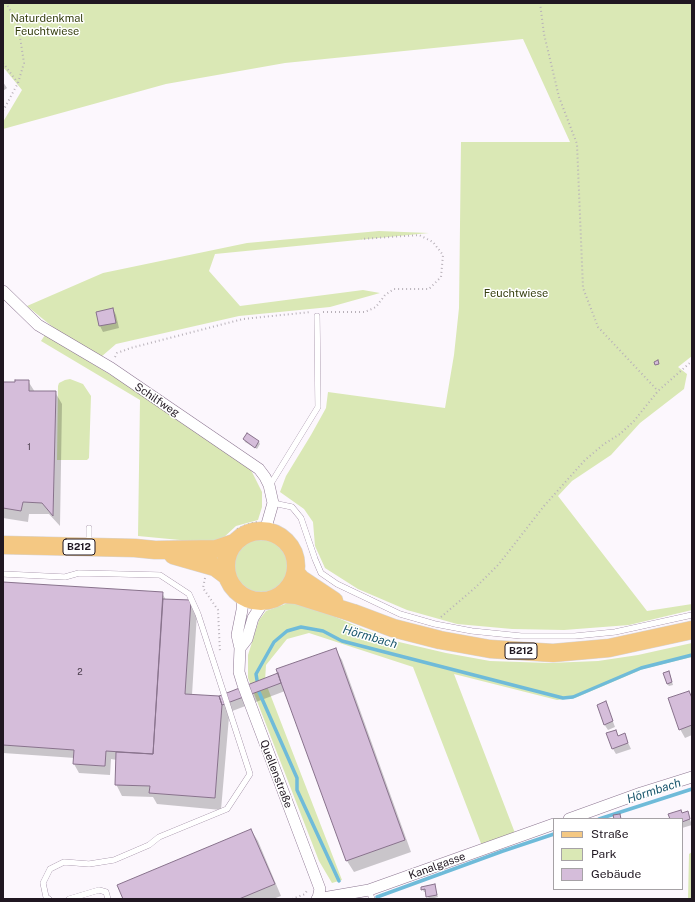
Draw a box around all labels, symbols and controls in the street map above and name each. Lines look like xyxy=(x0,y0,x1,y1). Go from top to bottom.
park label: Naturdenkmal Feuchtwiese xyxy=(10,12,84,38)
park label: Feuchtwiese xyxy=(484,287,548,301)
street label: Schilfweg xyxy=(132,380,182,420)
house number: 1 xyxy=(27,442,31,452)
road number: B212 xyxy=(63,539,95,555)
water label: Hörmbach xyxy=(341,622,399,652)
road number: B212 xyxy=(505,643,537,659)
house number: 2 xyxy=(77,667,83,677)
street label: Quellenstraße xyxy=(257,738,295,810)
water label: Hörmbach xyxy=(625,775,683,807)
legend xyxy=(553,818,683,890)
text: Straße xyxy=(591,827,628,841)
text: Park xyxy=(591,847,617,861)
street label: Kanalgasse xyxy=(407,850,467,882)
text: Gebäude xyxy=(591,867,641,881)

